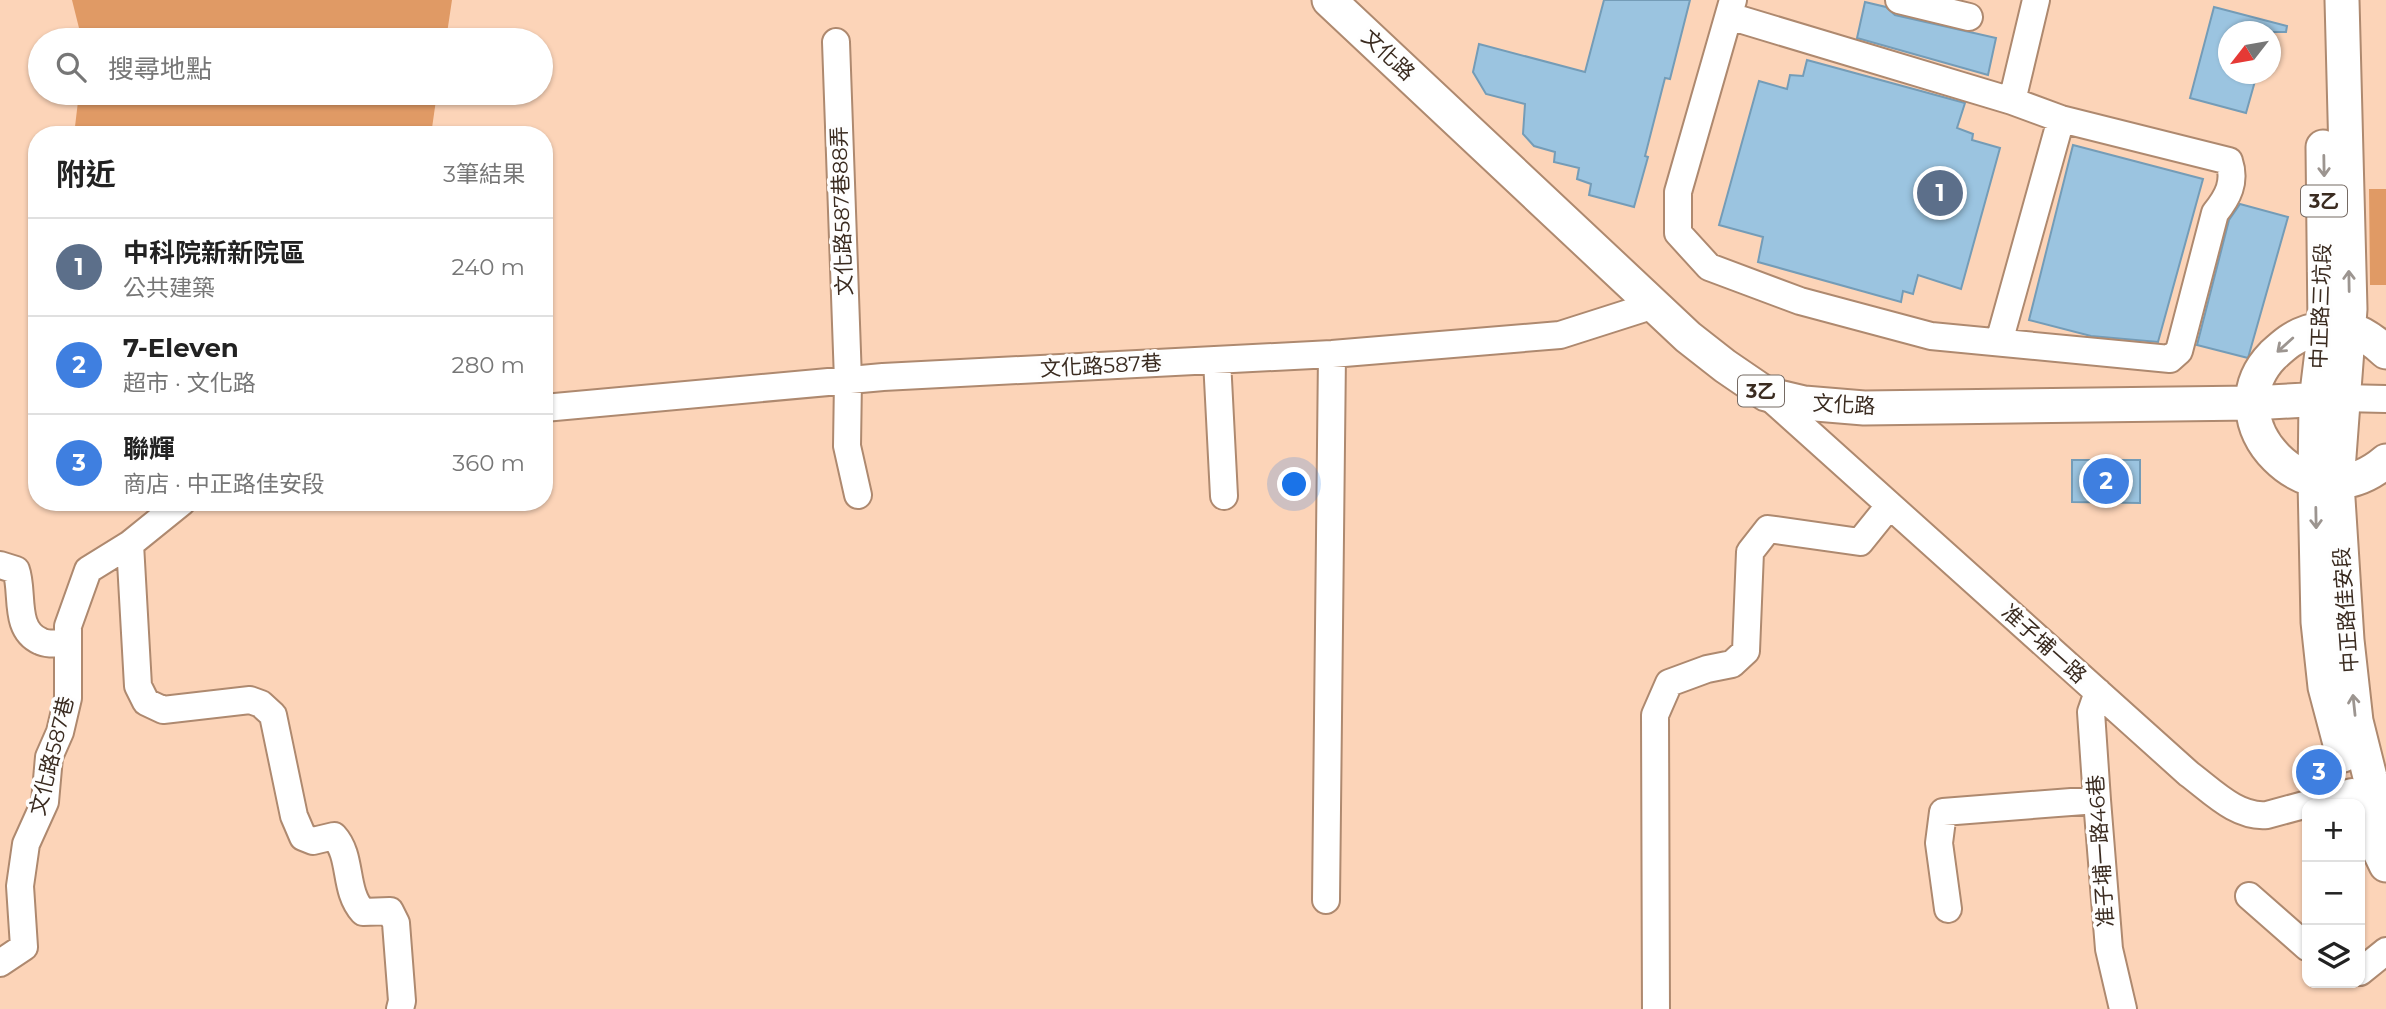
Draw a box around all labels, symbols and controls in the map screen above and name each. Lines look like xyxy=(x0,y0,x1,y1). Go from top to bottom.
north arrow xyxy=(2218,21,2281,84)
street label: 文化路 xyxy=(1357,24,1420,85)
search box xyxy=(28,28,553,105)
icon: search xyxy=(52,48,90,86)
text: 搜尋地點 xyxy=(108,53,212,85)
street label: 文化路587巷88弄 xyxy=(826,126,857,296)
one-way arrow xyxy=(2317,154,2331,177)
text: 附近 xyxy=(56,156,116,193)
text: 3筆結果 xyxy=(443,160,525,188)
pin: 1 xyxy=(1917,167,1963,219)
road number: 3乙 xyxy=(2301,186,2347,216)
text: 中科院新新院區 xyxy=(123,237,305,269)
street label: 中正路三坑段 xyxy=(2306,243,2335,369)
text: 1 xyxy=(74,253,84,281)
text: 240 m xyxy=(452,253,525,281)
one-way arrow xyxy=(2342,270,2356,293)
text: 公共建築 xyxy=(123,274,215,302)
text: 7-Eleven xyxy=(123,332,239,364)
one-way arrow xyxy=(2276,337,2294,353)
street label: 文化路587巷 xyxy=(1040,350,1162,381)
text: 2 xyxy=(72,351,86,379)
text: 280 m xyxy=(452,351,525,379)
text: 超市 · 文化路 xyxy=(123,369,256,397)
road number: 3乙 xyxy=(1738,376,1784,406)
street label: 文化路 xyxy=(1812,390,1876,419)
text: 聯輝 xyxy=(123,433,175,465)
text: 3 xyxy=(72,449,86,477)
text: 360 m xyxy=(452,449,525,477)
pin: 2 xyxy=(2083,455,2129,507)
your location xyxy=(1277,467,1311,501)
text: 商店 · 中正路佳安段 xyxy=(123,470,325,498)
one-way arrow xyxy=(2310,506,2323,529)
street label: 中正路佳安段 xyxy=(2329,546,2362,674)
street label: 准子埔一路 xyxy=(1997,599,2092,688)
street label: 文化路587巷 xyxy=(25,694,78,818)
one-way arrow xyxy=(2347,694,2360,716)
pin: 3 xyxy=(2296,746,2342,798)
street label: 准子埔一路46巷 xyxy=(2083,774,2118,928)
map controls xyxy=(2302,799,2365,988)
button: + xyxy=(2302,799,2365,862)
button: − xyxy=(2302,862,2365,925)
button: layers xyxy=(2302,925,2365,988)

